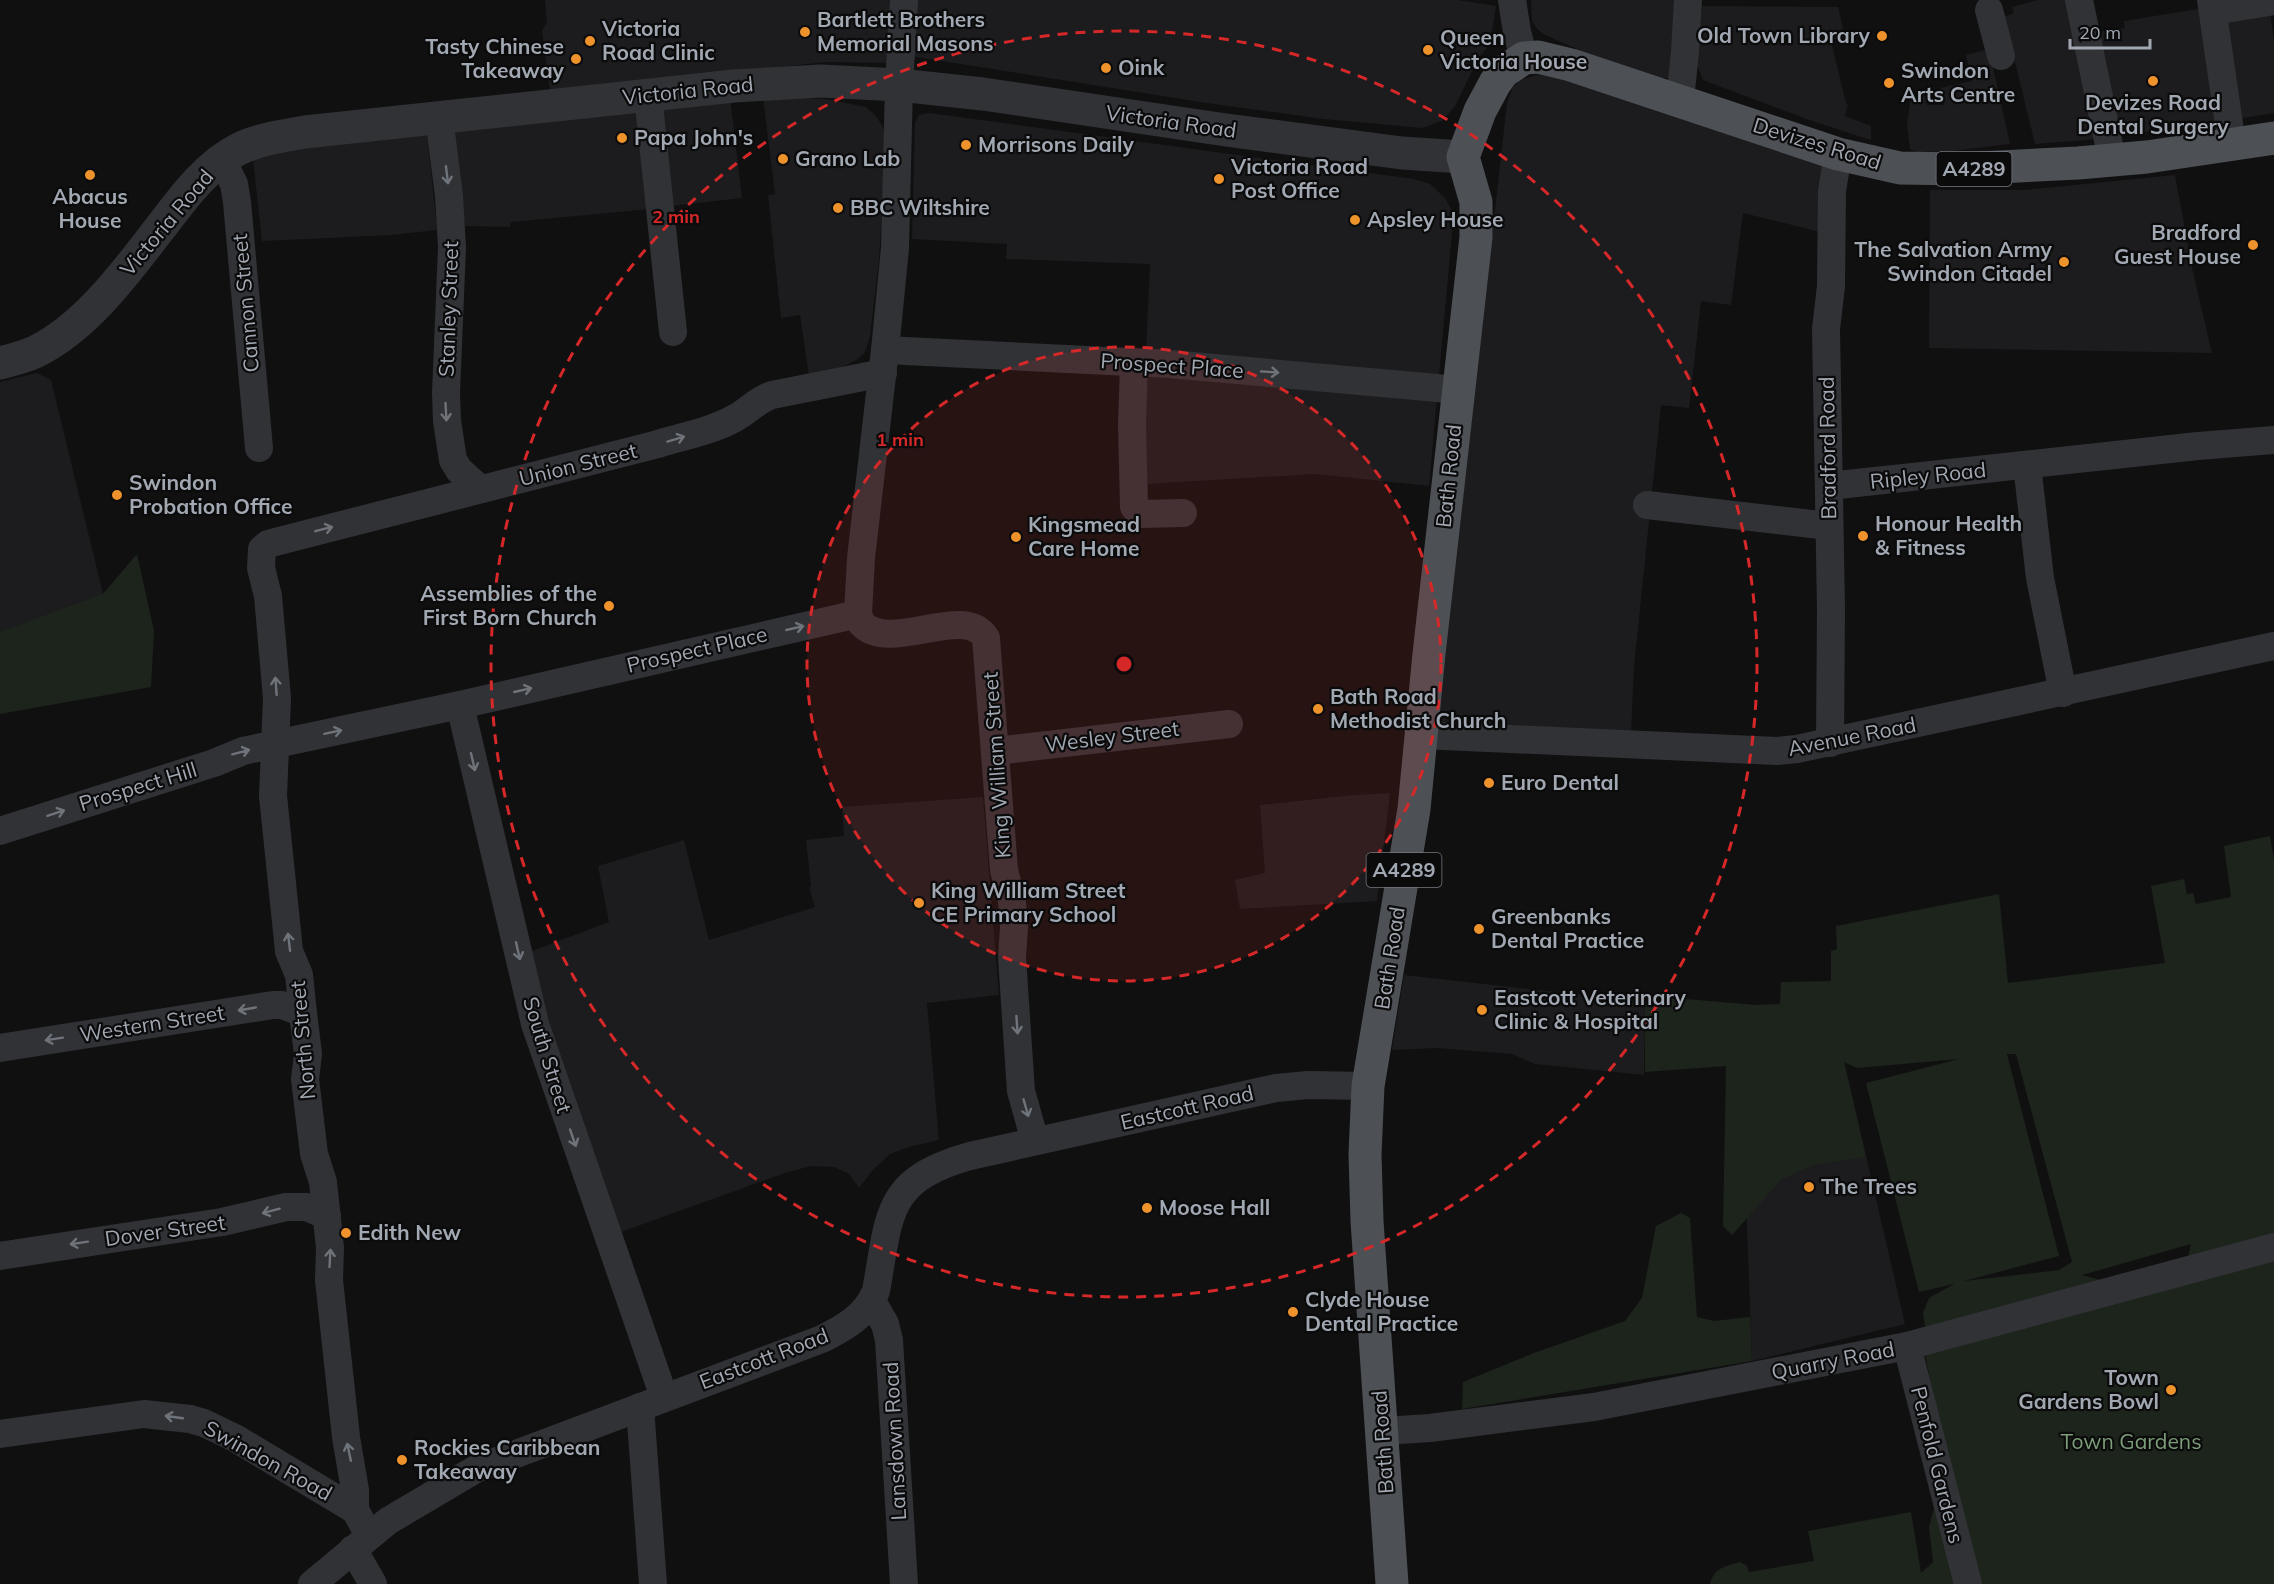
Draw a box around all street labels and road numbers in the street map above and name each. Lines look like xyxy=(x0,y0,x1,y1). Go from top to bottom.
street label: Victoria Road xyxy=(621,70,755,110)
street label: Victoria Road xyxy=(1104,99,1238,143)
street label: Devizes Road xyxy=(1750,111,1885,175)
road number: A4289 xyxy=(1936,152,2012,186)
street label: Victoria Road xyxy=(114,164,218,281)
street label: Cannon Street xyxy=(226,233,264,374)
street label: Stanley Street xyxy=(433,240,463,378)
street label: Prospect Place xyxy=(1100,347,1245,383)
street label: Bradford Road xyxy=(1813,376,1841,520)
street label: Bath Road xyxy=(1430,423,1466,529)
street label: Union Street xyxy=(516,437,639,491)
street label: Ripley Road xyxy=(1869,456,1987,494)
street label: Prospect Place xyxy=(624,620,770,678)
street label: King William Street xyxy=(977,671,1015,859)
street label: Avenue Road xyxy=(1785,711,1918,761)
street label: Wesley Street xyxy=(1043,715,1180,757)
street label: Prospect Hill xyxy=(76,756,200,816)
road number: A4289 xyxy=(1366,853,1442,887)
street label: Bath Road xyxy=(1368,905,1410,1011)
street label: North Street xyxy=(284,980,320,1101)
street label: South Street xyxy=(518,993,578,1116)
street label: Western Street xyxy=(78,999,226,1047)
street label: Eastcott Road xyxy=(1118,1079,1256,1135)
street label: Dover Street xyxy=(103,1209,227,1251)
street label: Eastcott Road xyxy=(696,1322,832,1395)
street label: Quarry Road xyxy=(1769,1335,1897,1385)
street label: Lansdown Road xyxy=(877,1361,911,1521)
street label: Penfold Gardens xyxy=(1906,1384,1970,1546)
street label: Bath Road xyxy=(1365,1390,1399,1495)
street label: Swindon Road xyxy=(200,1414,337,1506)

